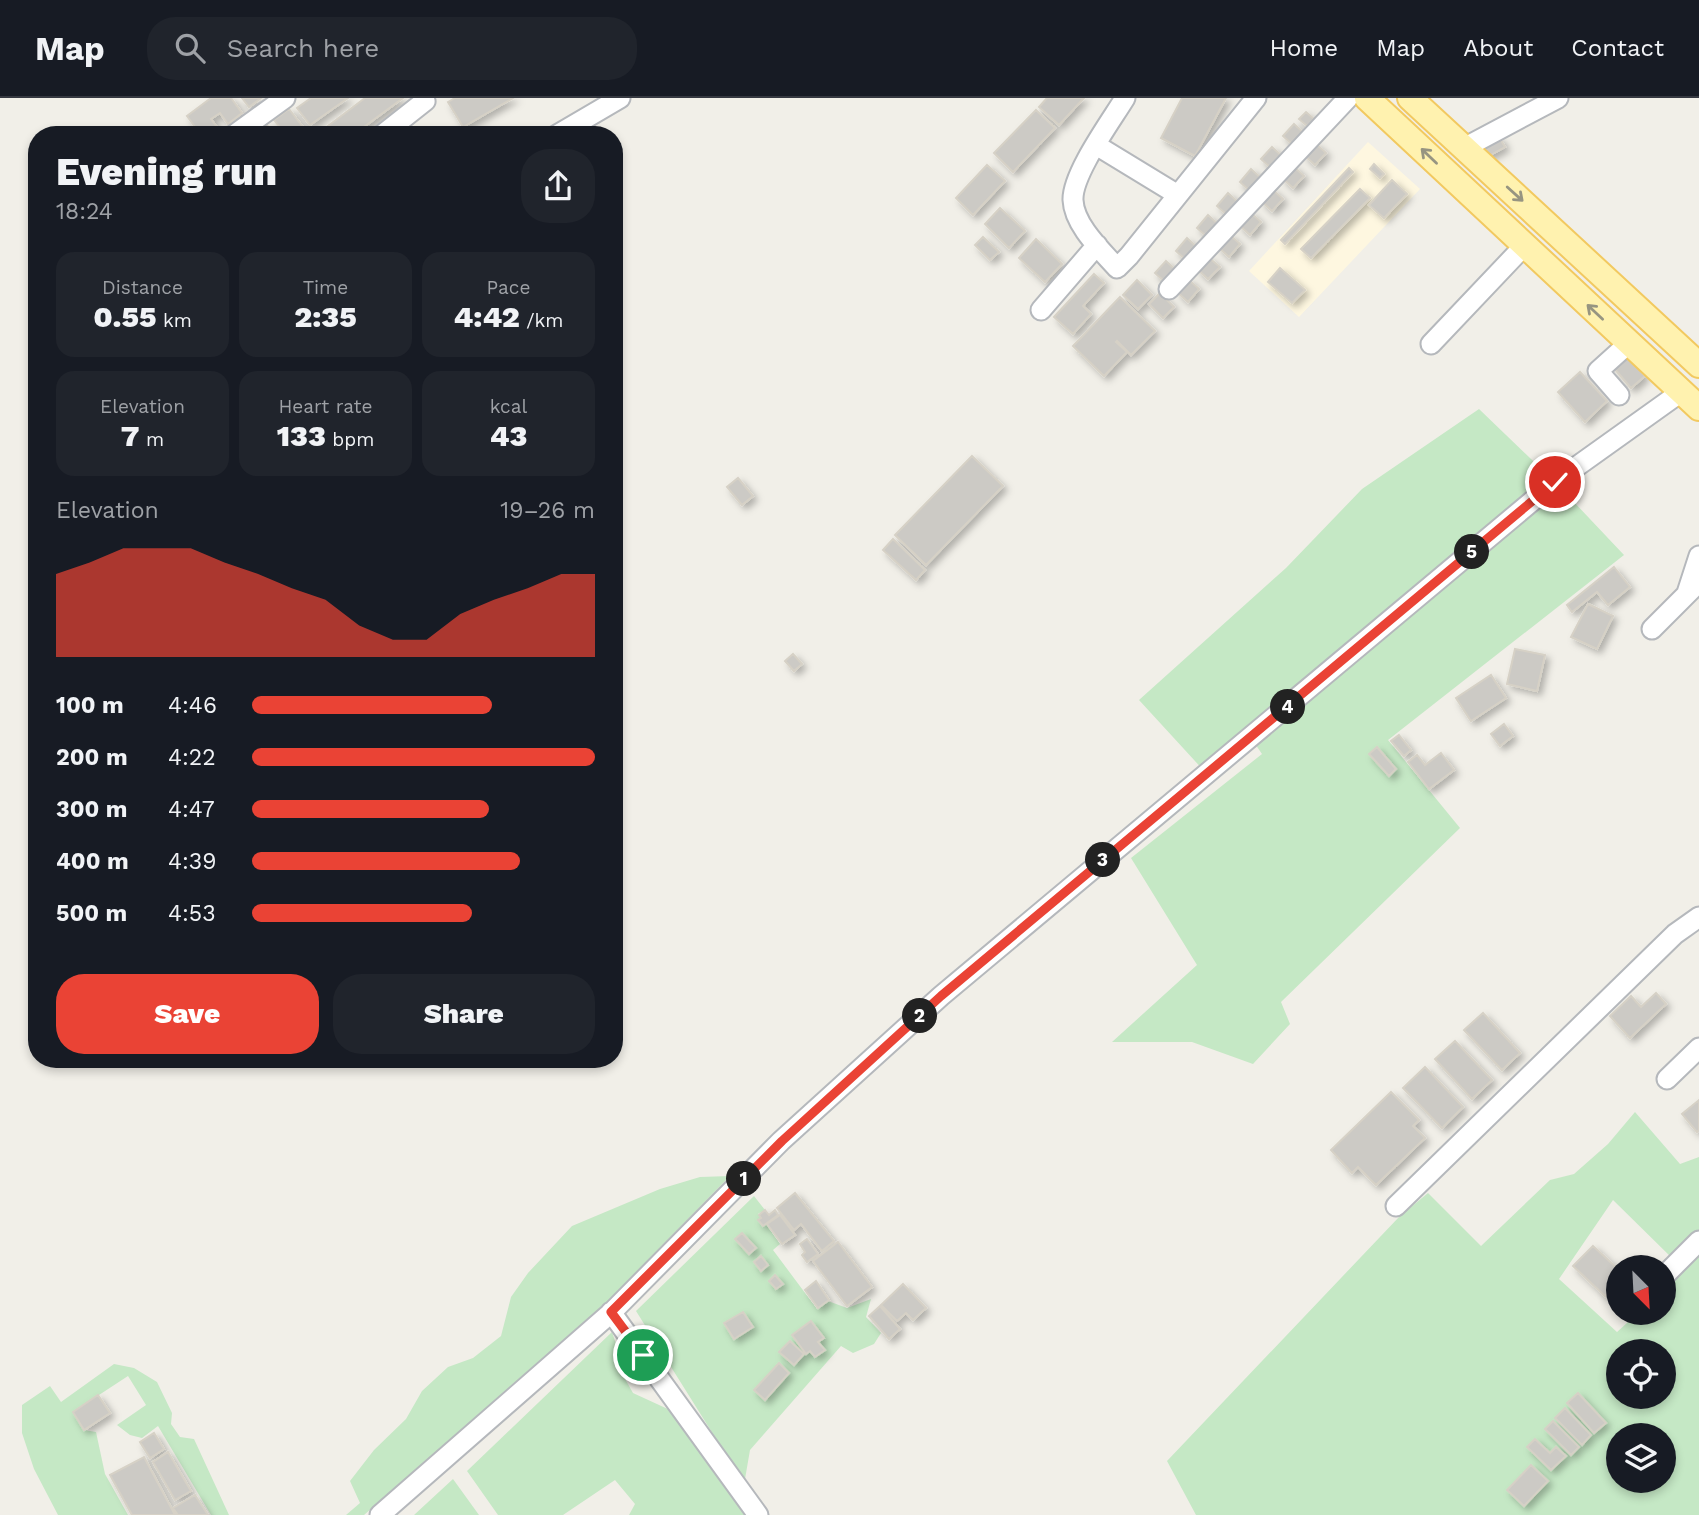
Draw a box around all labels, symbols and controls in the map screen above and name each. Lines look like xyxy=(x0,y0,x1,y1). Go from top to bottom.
search box xyxy=(147,17,637,80)
text: Map xyxy=(35,29,105,68)
icon: search xyxy=(171,29,209,67)
text: Search here xyxy=(227,33,379,63)
text: Home xyxy=(1270,34,1338,62)
text: Map xyxy=(1376,34,1425,62)
text: About xyxy=(1463,34,1533,62)
text: Contact xyxy=(1571,34,1664,62)
one-way arrow xyxy=(1421,148,1438,165)
button: share xyxy=(521,149,595,223)
text: Evening run xyxy=(56,150,277,194)
one-way arrow xyxy=(1506,186,1524,202)
text: 18:24 xyxy=(56,198,113,225)
text: Distance xyxy=(102,276,183,299)
text: Time xyxy=(303,276,348,299)
text: Pace xyxy=(487,276,530,299)
text: 0.55 xyxy=(93,299,157,334)
text: 2:35 xyxy=(294,299,357,334)
text: 4:42 xyxy=(454,299,520,334)
one-way arrow xyxy=(1587,303,1604,320)
text: km xyxy=(157,309,192,332)
text: /km xyxy=(520,309,563,332)
text: Elevation xyxy=(100,395,185,418)
text: Heart rate xyxy=(279,395,372,418)
text: kcal xyxy=(490,395,527,418)
text: 7 xyxy=(121,418,140,453)
text: 133 xyxy=(277,418,326,453)
text: 43 xyxy=(490,418,527,453)
text: m xyxy=(140,428,164,451)
text: bpm xyxy=(326,428,374,451)
pin xyxy=(1525,452,1585,512)
icon: check xyxy=(1536,463,1574,501)
text: Elevation xyxy=(56,497,159,524)
text: 19–26 m xyxy=(500,497,595,524)
pin: 5 xyxy=(1454,534,1490,570)
text: 5 xyxy=(1466,540,1477,563)
pin: 4 xyxy=(1270,690,1306,724)
text: 100 m xyxy=(56,692,124,719)
text: 4:46 xyxy=(168,692,217,719)
text: 4 xyxy=(1281,695,1294,718)
text: 200 m xyxy=(56,744,128,771)
text: 4:22 xyxy=(168,744,216,771)
text: 300 m xyxy=(56,796,127,823)
text: 4:47 xyxy=(168,796,215,823)
pin: 3 xyxy=(1086,842,1120,878)
text: 400 m xyxy=(56,848,129,875)
text: 4:39 xyxy=(168,848,216,875)
text: 3 xyxy=(1097,848,1108,871)
text: 500 m xyxy=(56,900,127,927)
text: 4:53 xyxy=(168,900,216,927)
button: Save xyxy=(56,974,319,1054)
button: Share xyxy=(333,974,595,1054)
pin: 2 xyxy=(902,998,937,1034)
text: 2 xyxy=(914,1004,925,1027)
pin: 1 xyxy=(726,1162,762,1196)
text: 1 xyxy=(739,1167,748,1190)
north arrow xyxy=(1606,1255,1676,1325)
map controls xyxy=(1606,1255,1676,1493)
pin xyxy=(613,1325,673,1385)
icon: arrive xyxy=(624,1336,662,1374)
button: locate xyxy=(1606,1339,1676,1409)
button: layers xyxy=(1606,1423,1676,1493)

